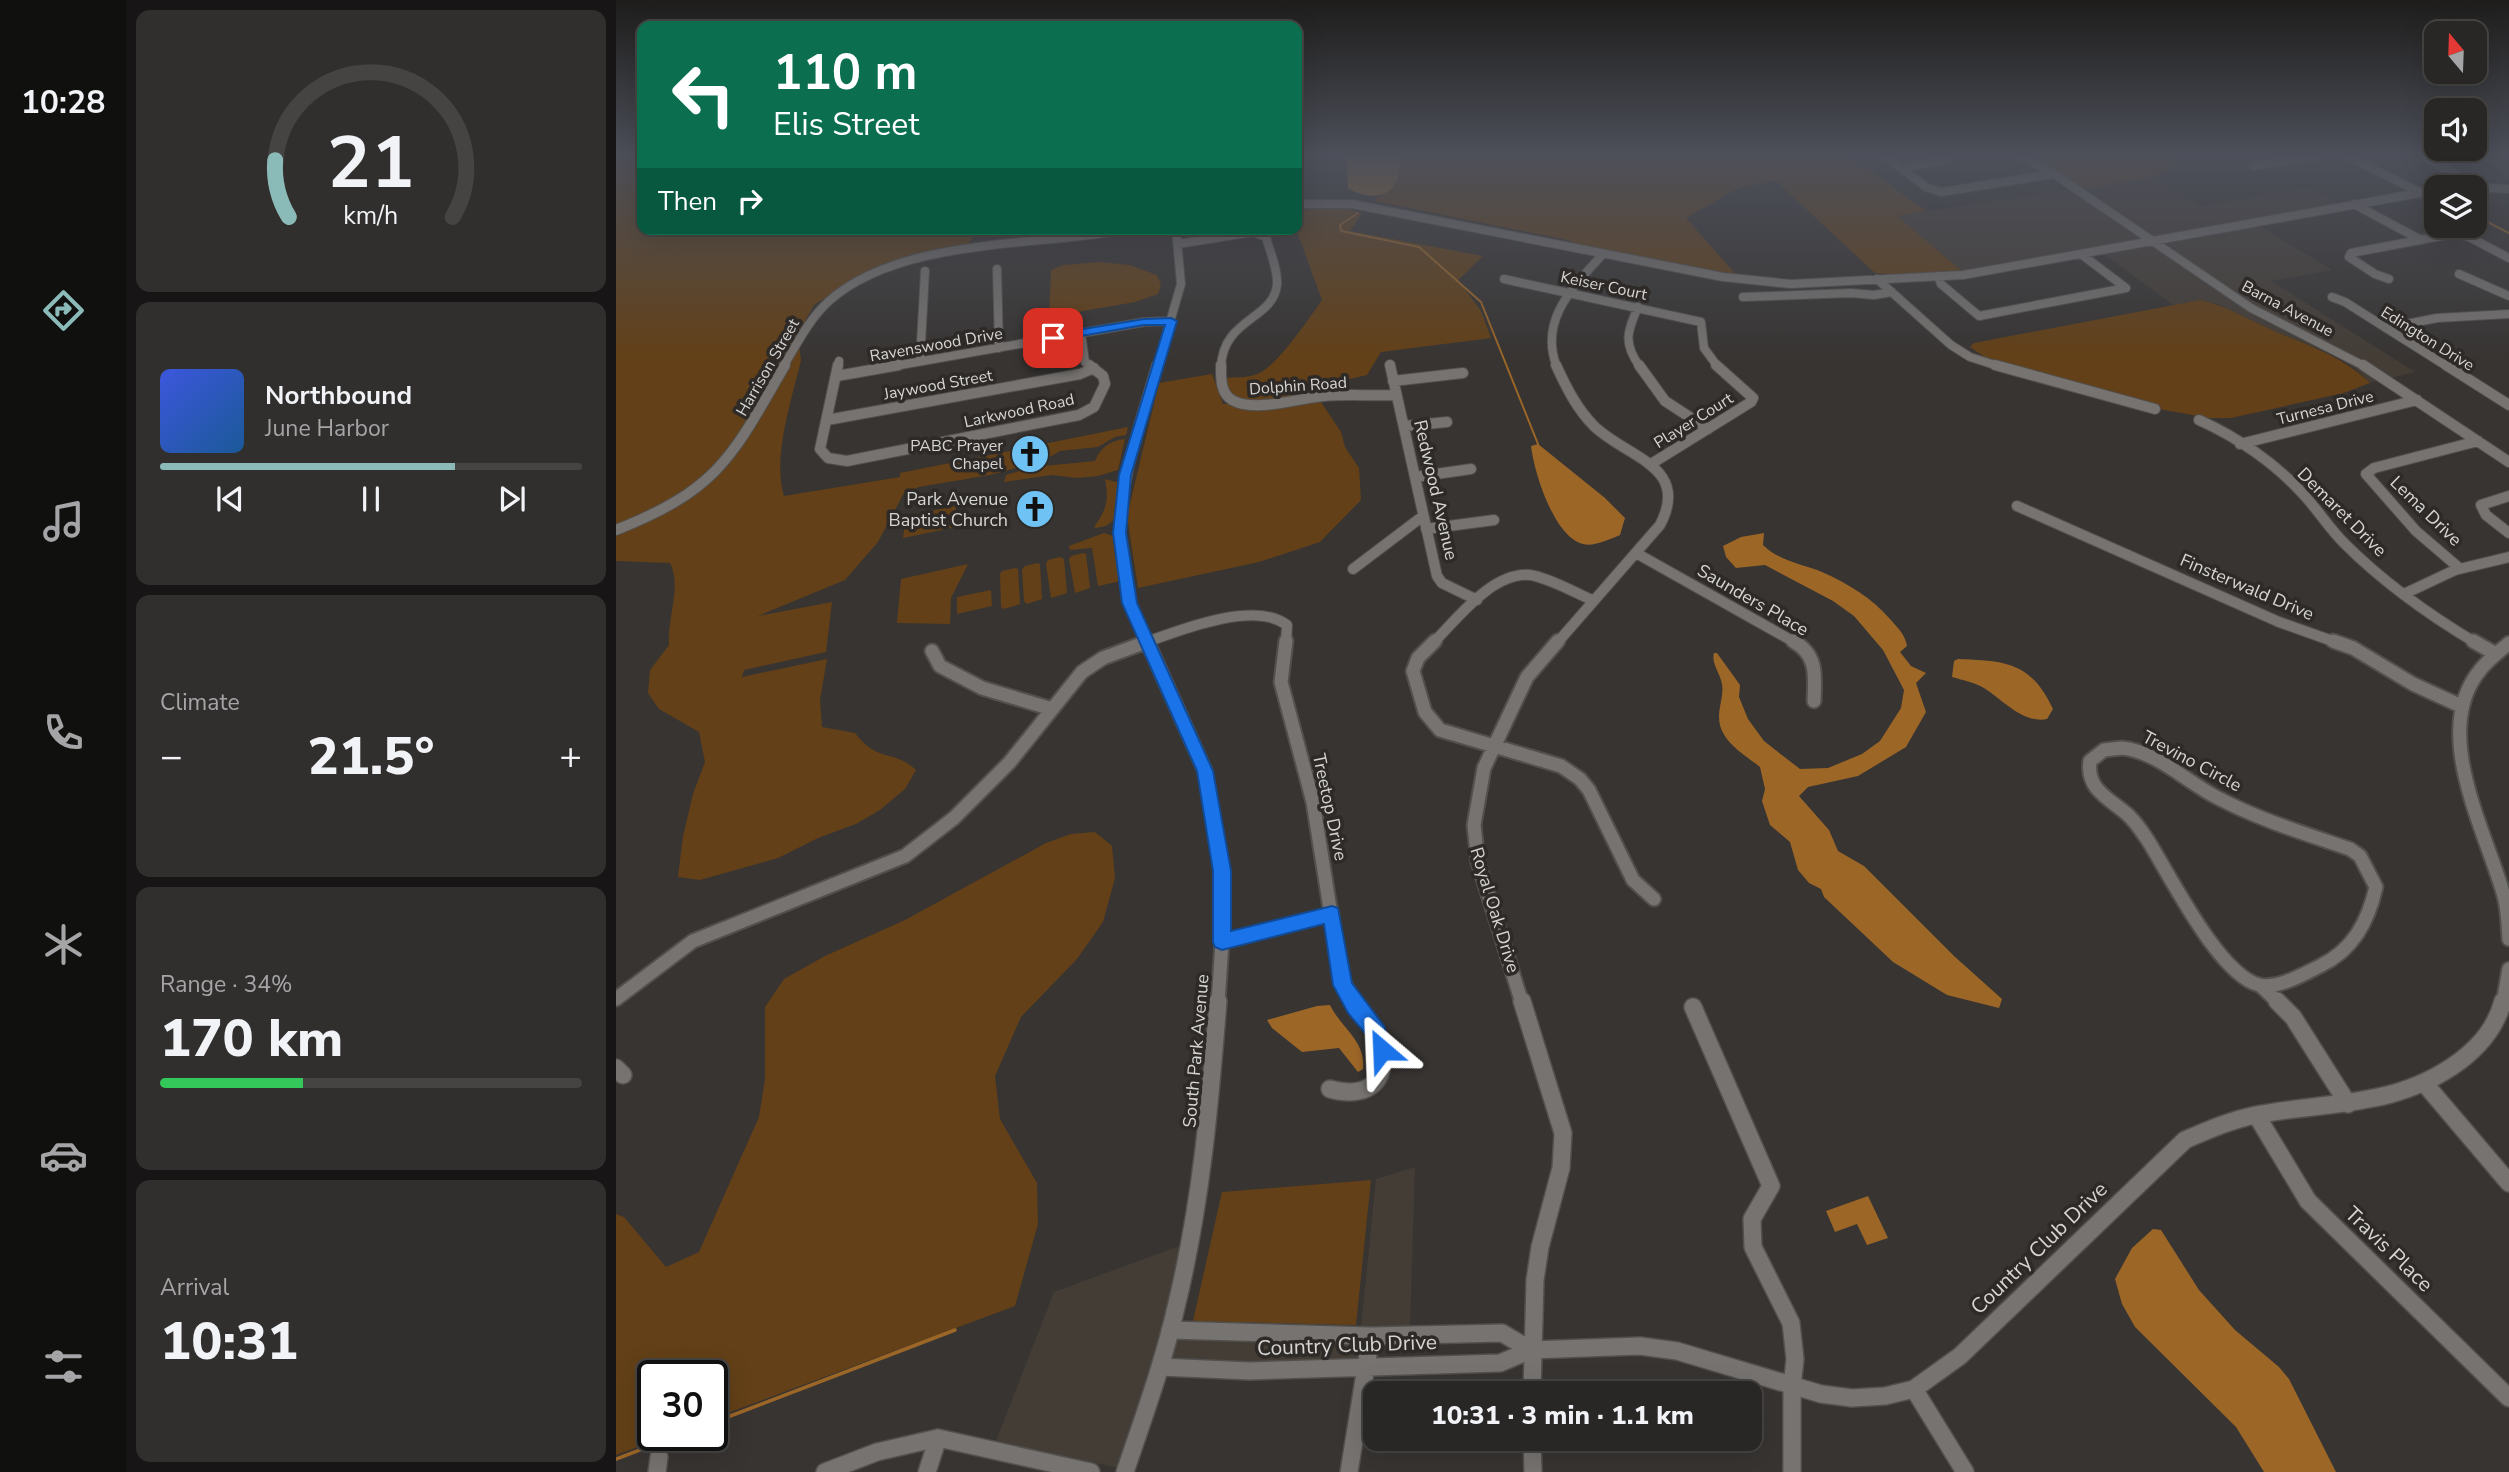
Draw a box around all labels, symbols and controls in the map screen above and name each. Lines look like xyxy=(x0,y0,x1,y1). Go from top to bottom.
north arrow xyxy=(2424,21,2487,84)
map controls xyxy=(2424,21,2487,238)
text: 110 m xyxy=(773,39,917,106)
icon: left xyxy=(658,49,749,140)
text: 10:28 xyxy=(21,81,105,124)
button: sound xyxy=(2424,98,2487,161)
text: Elis Street xyxy=(773,103,919,146)
text: 21 xyxy=(327,114,415,214)
button: layers xyxy=(2424,175,2487,238)
icon: right xyxy=(731,182,769,220)
text: Then xyxy=(658,184,717,219)
text: km/h xyxy=(343,199,399,233)
street label: Keiser Court xyxy=(1559,266,1649,306)
street label: Barna Avenue xyxy=(2238,275,2337,342)
icon: directions xyxy=(39,286,88,335)
street label: Edington Drive xyxy=(2377,301,2478,376)
pin xyxy=(1023,308,1083,368)
street label: Harrison Street xyxy=(731,314,805,420)
icon: arrive xyxy=(1034,319,1072,357)
street label: Ravenswood Drive xyxy=(868,322,1004,368)
street label: Jaywood Street xyxy=(881,365,995,406)
street label: Dolphin Road xyxy=(1248,372,1348,400)
text: Northbound xyxy=(265,378,412,413)
street label: Turnesa Drive xyxy=(2275,385,2376,431)
street label: Player Court xyxy=(1650,388,1738,454)
street label: Larkwood Road xyxy=(962,389,1076,433)
text: June Harbor xyxy=(265,413,389,444)
street label: Redwood Avenue xyxy=(1408,417,1464,563)
church icon: PABC Prayer Chapel xyxy=(1009,433,1051,475)
place label: PABC Prayer Chapel xyxy=(910,435,1003,475)
street label: Demaret Drive xyxy=(2292,462,2392,562)
street label: Lema Drive xyxy=(2385,471,2467,551)
icon: previous xyxy=(211,480,249,518)
icon: pause xyxy=(352,480,390,518)
icon: next xyxy=(493,480,531,518)
place label: Park Avenue Baptist Church xyxy=(889,487,1008,532)
church icon: Park Avenue Baptist Church xyxy=(1014,488,1056,530)
icon: music xyxy=(39,497,88,546)
street label: Finsterwald Drive xyxy=(2176,548,2318,626)
street label: Saunders Place xyxy=(1693,558,1813,642)
text: Climate xyxy=(160,687,240,718)
icon: phone xyxy=(39,708,88,757)
text: 21.5° xyxy=(307,721,435,792)
street label: Trevino Circle xyxy=(2138,725,2246,797)
text: − xyxy=(160,731,183,782)
text: + xyxy=(559,731,582,782)
street label: Treetop Drive xyxy=(1307,751,1353,863)
street label: Royal Oak Drive xyxy=(1465,844,1525,976)
icon: climate xyxy=(39,920,88,969)
text: Range · 34% xyxy=(160,969,292,1000)
street label: South Park Avenue xyxy=(1177,973,1215,1129)
text: 170 km xyxy=(160,1003,343,1074)
position arrow xyxy=(1345,1013,1419,1087)
icon: car xyxy=(39,1131,88,1180)
street label: Country Club Drive xyxy=(1965,1175,2113,1321)
street label: Travis Place xyxy=(2339,1200,2439,1298)
text: Arrival xyxy=(160,1272,229,1303)
text: 10:31 xyxy=(160,1306,298,1377)
street label: Country Club Drive xyxy=(1257,1328,1437,1362)
icon: filters xyxy=(39,1342,88,1391)
speed limit sign: 30 xyxy=(637,1360,728,1451)
text: 10:31 · 3 min · 1.1 km xyxy=(1431,1398,1694,1433)

